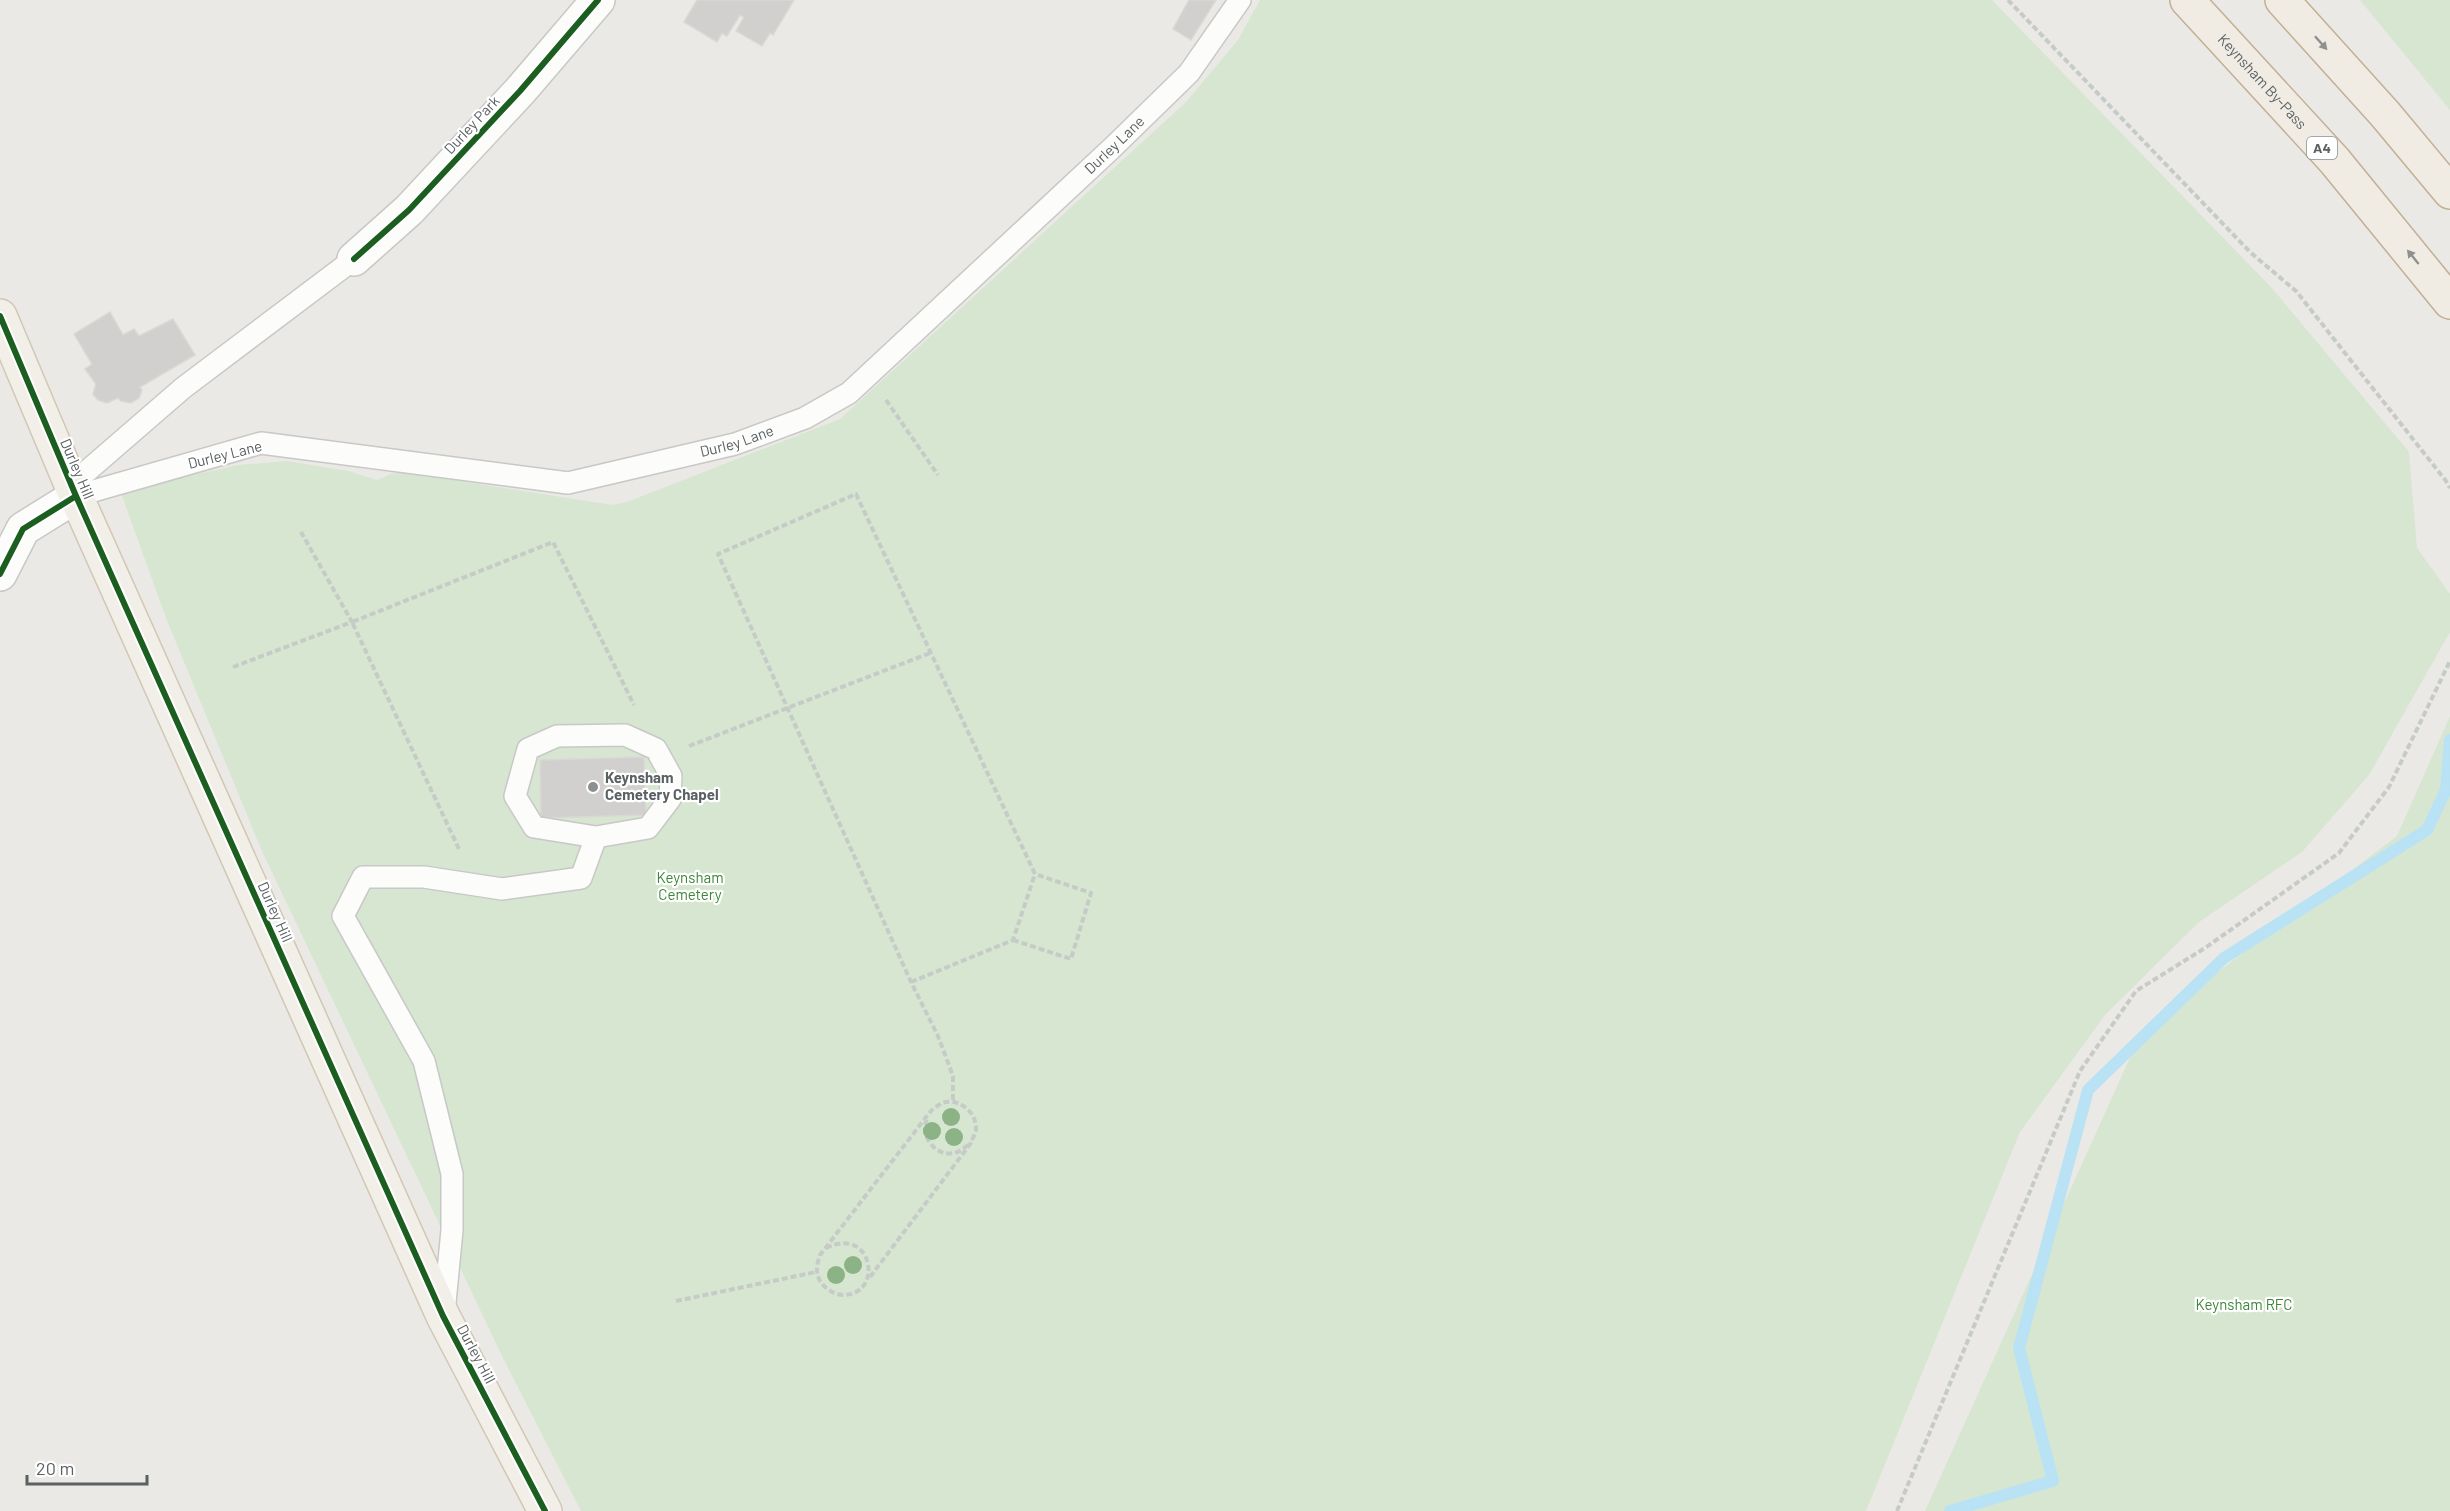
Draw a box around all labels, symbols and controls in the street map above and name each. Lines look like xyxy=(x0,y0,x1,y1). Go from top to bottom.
street label: Keynsham By-Pass xyxy=(2215,30,2311,132)
one-way arrow xyxy=(2314,35,2327,50)
street label: Durley Park xyxy=(440,91,503,157)
street label: Durley Lane xyxy=(1080,112,1147,177)
road number: A4 xyxy=(2307,137,2337,159)
one-way arrow xyxy=(2407,250,2420,265)
street label: Durley Lane xyxy=(698,421,776,460)
street label: Durley Hill xyxy=(57,436,99,502)
street label: Durley Lane xyxy=(186,436,264,472)
place label: Keynsham Cemetery Chapel xyxy=(605,768,719,803)
marker: Keynsham Cemetery Chapel xyxy=(586,780,600,794)
park label: Keynsham Cemetery xyxy=(656,868,724,903)
street label: Durley Hill xyxy=(255,879,297,945)
park label: Keynsham RFC xyxy=(2196,1295,2292,1313)
street label: Durley Hill xyxy=(454,1321,500,1386)
scale bar xyxy=(27,1448,147,1486)
text: 20 m xyxy=(36,1457,74,1479)

